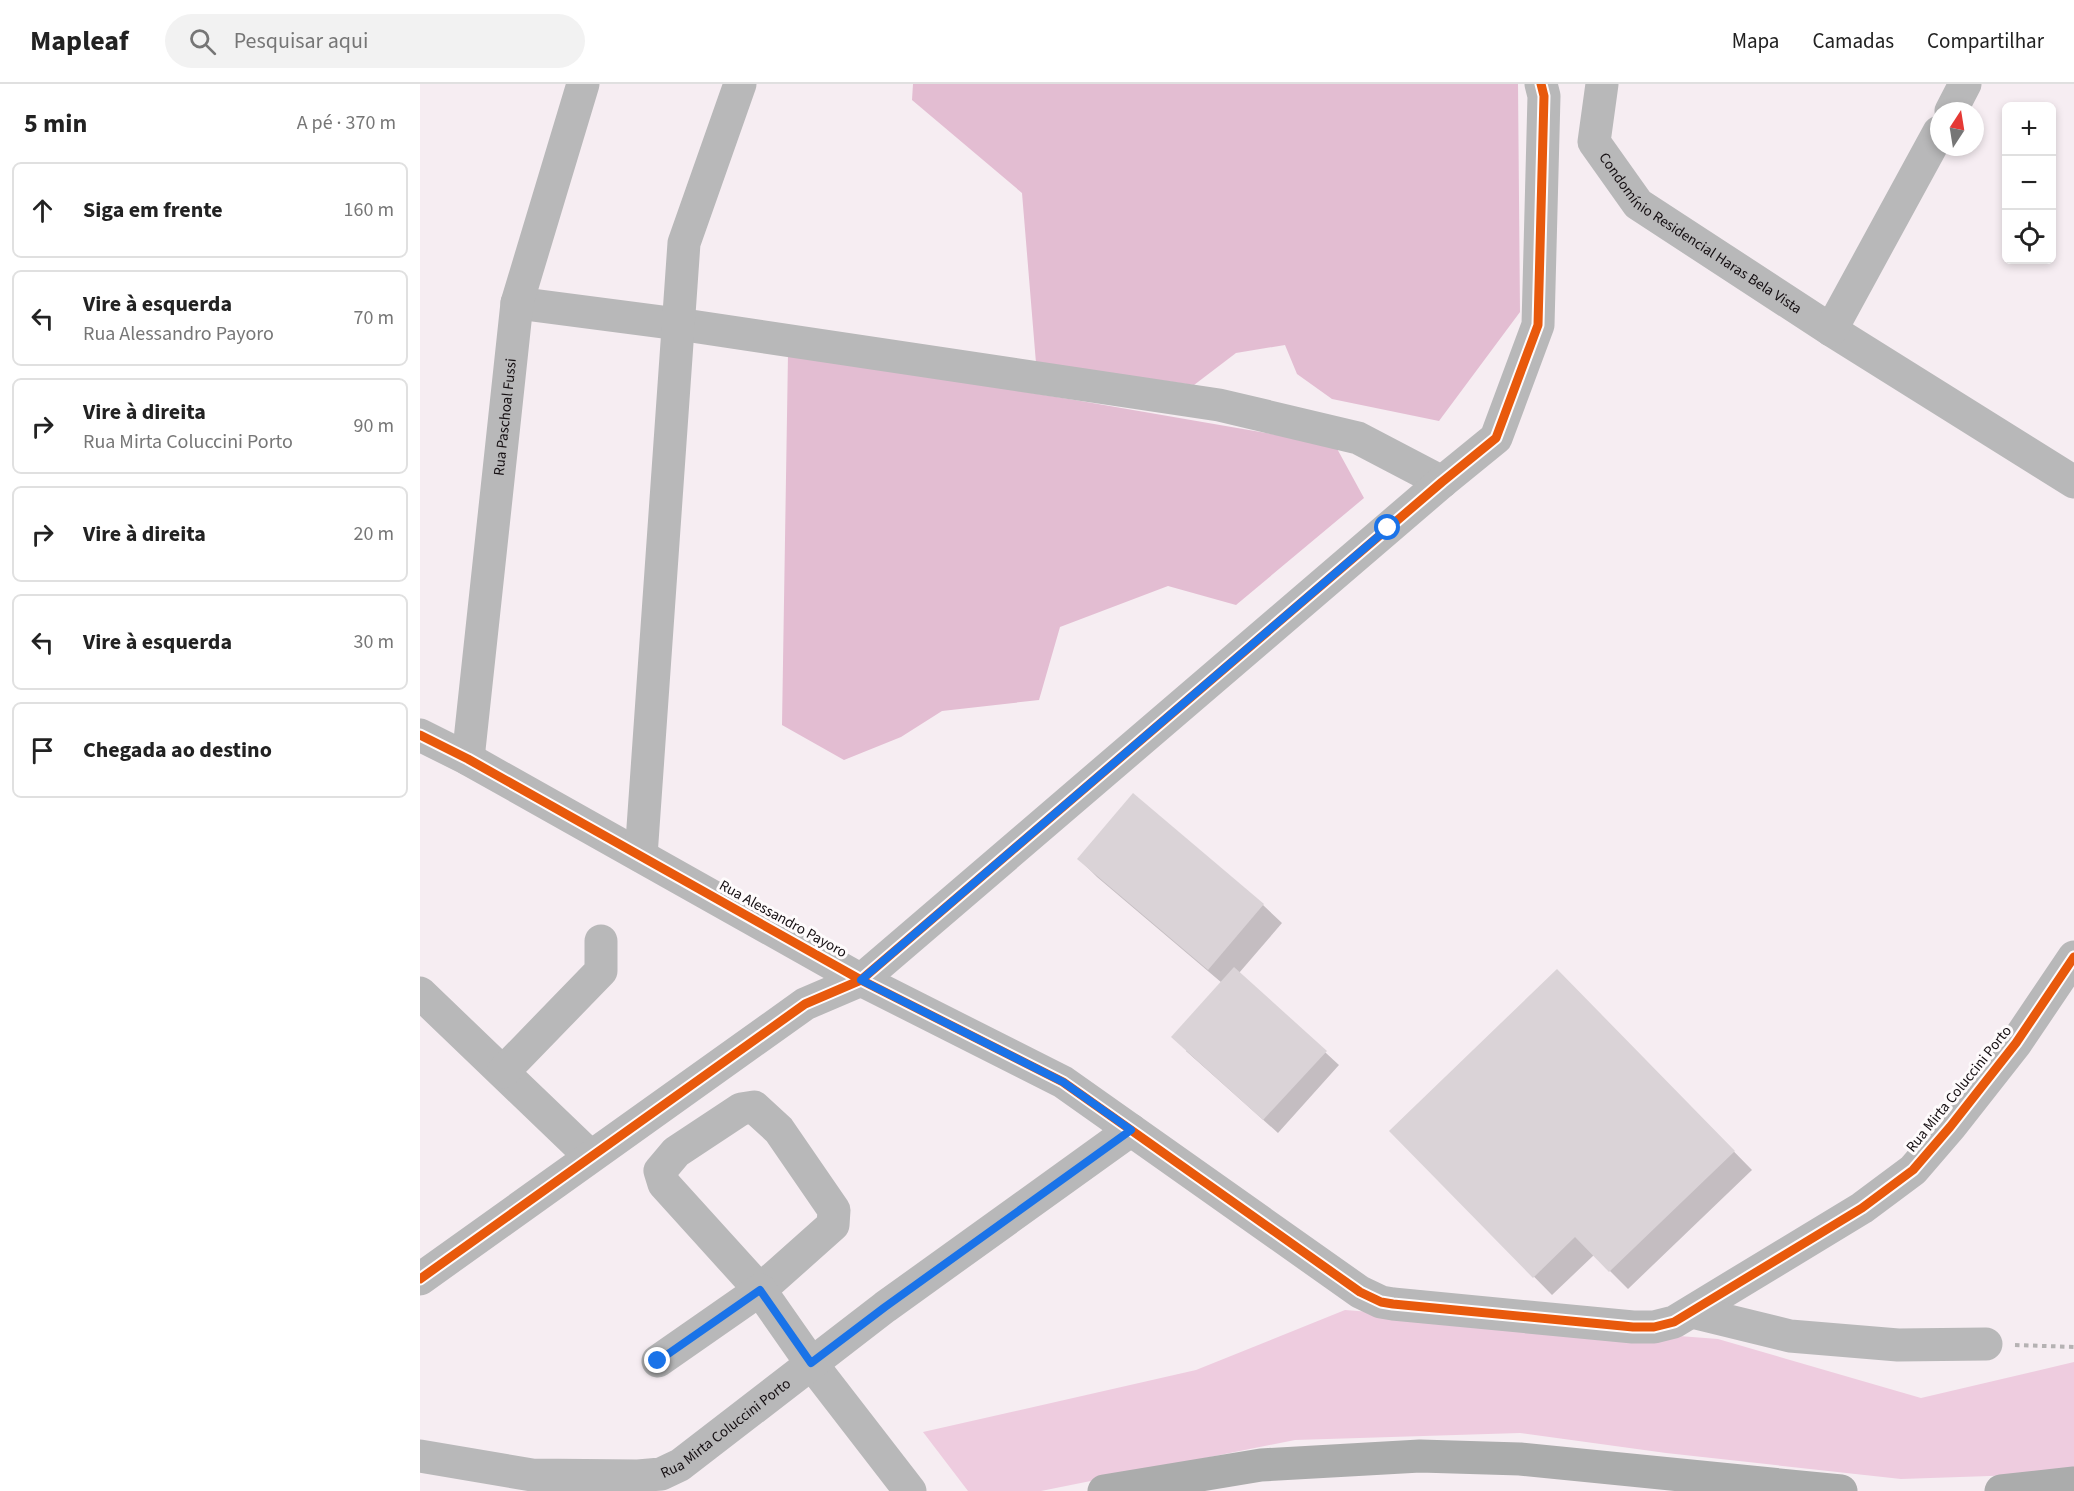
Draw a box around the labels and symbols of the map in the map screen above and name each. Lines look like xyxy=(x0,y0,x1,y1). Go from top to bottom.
north arrow xyxy=(1930,102,1984,156)
street label: Condomínio Residencial Haras Bela Vista xyxy=(1594,148,1806,319)
street label: Rua Paschoal Fussi xyxy=(488,357,521,477)
route start xyxy=(1374,514,1400,540)
street label: Rua Alessandro Payoro xyxy=(715,875,851,963)
street label: Rua Mirta Coluccini Porto xyxy=(1901,1021,2017,1157)
route end xyxy=(644,1347,670,1373)
street label: Rua Mirta Coluccini Porto xyxy=(657,1373,795,1483)

